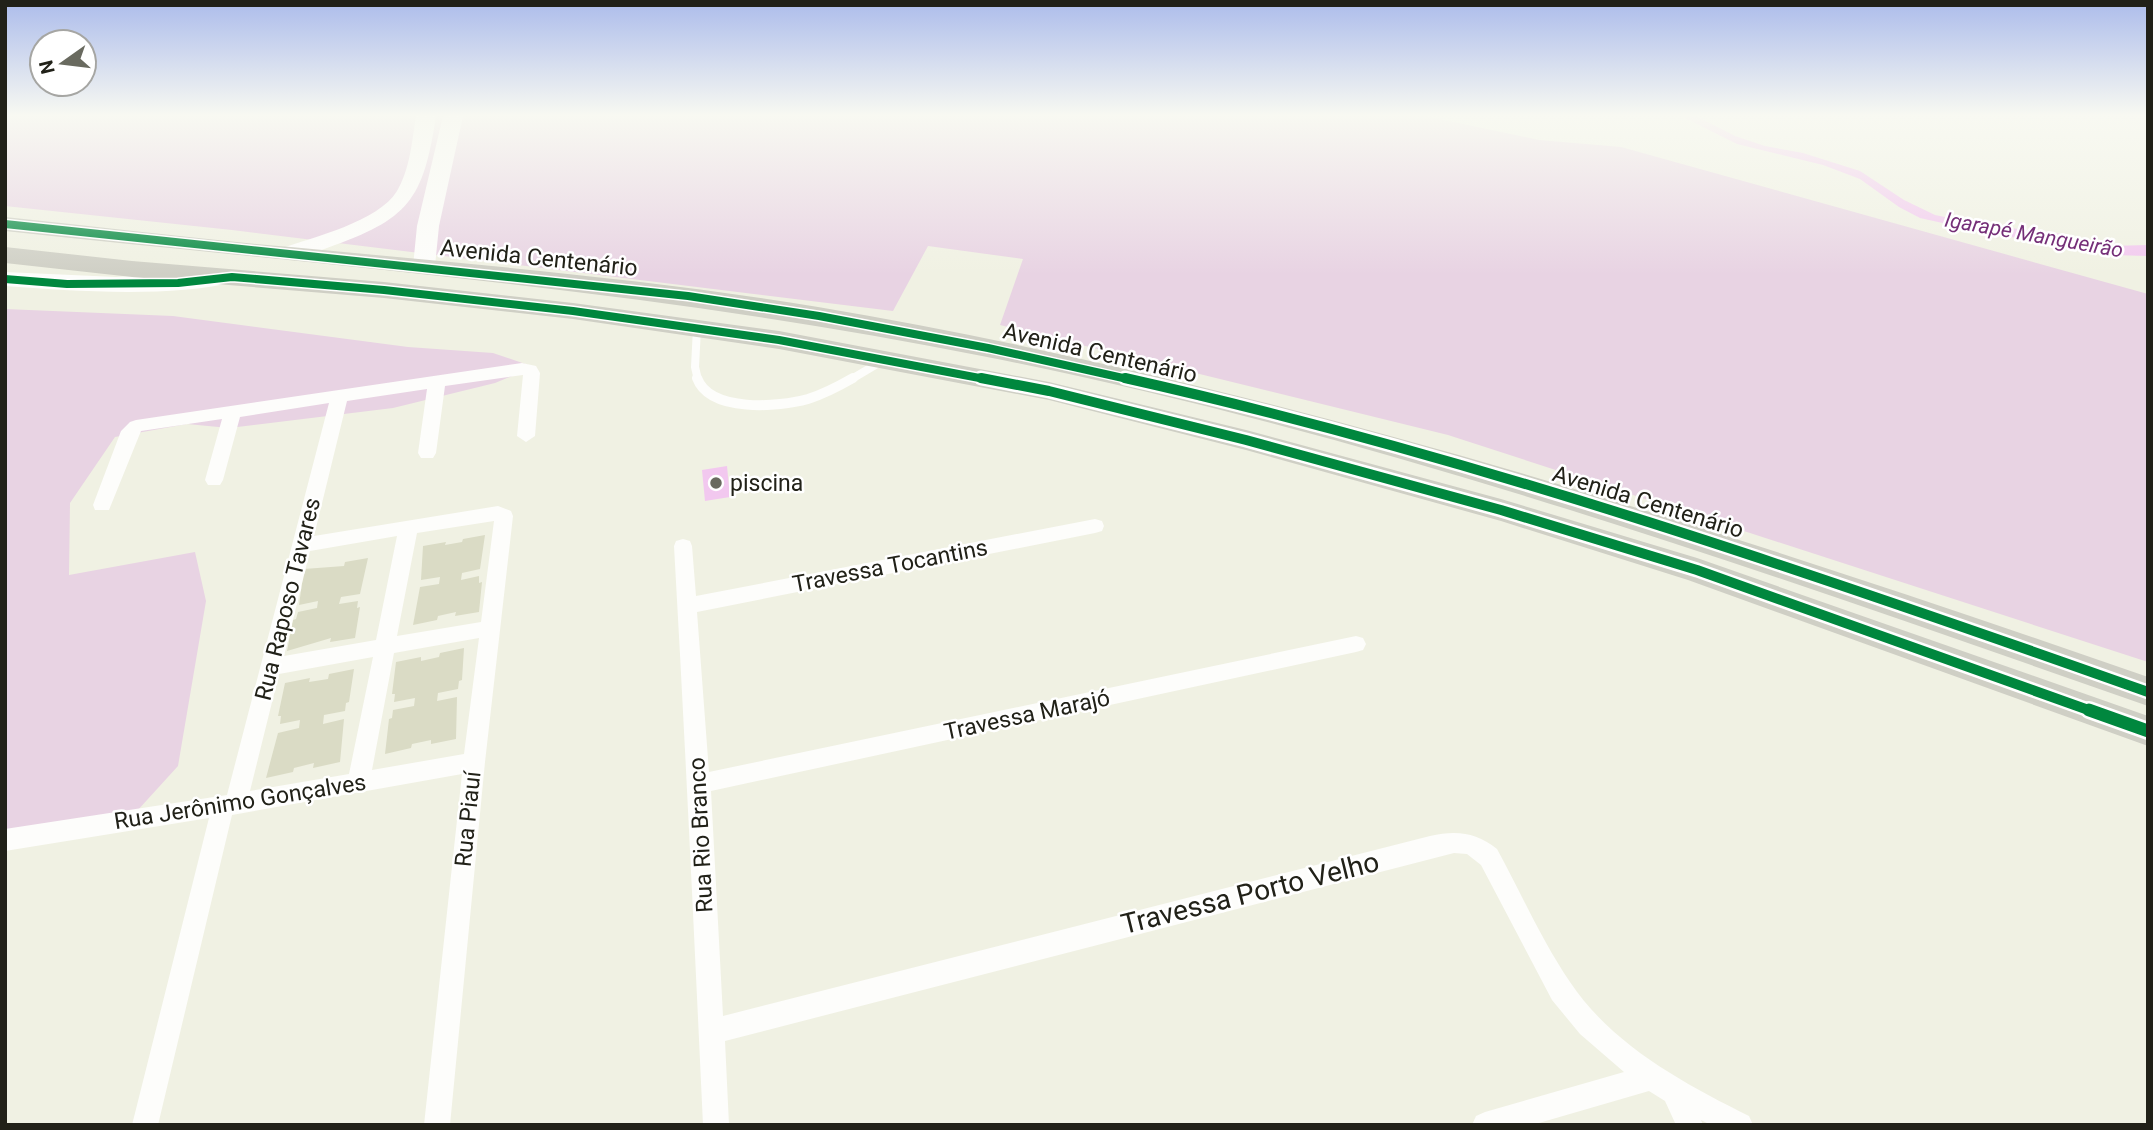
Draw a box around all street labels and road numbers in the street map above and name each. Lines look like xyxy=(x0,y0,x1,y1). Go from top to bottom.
street label: Avenida Centenário xyxy=(439,234,639,282)
street label: Avenida Centenário xyxy=(1000,318,1200,388)
street label: Avenida Centenário xyxy=(1549,460,1747,544)
street label: Rua Raposo Tavares xyxy=(250,495,326,703)
street label: Travessa Tocantins xyxy=(790,534,990,598)
street label: Travessa Marajó xyxy=(942,684,1112,746)
street label: Rua Rio Branco xyxy=(683,757,719,913)
street label: Rua Jerônimo Gonçalves xyxy=(112,769,368,835)
street label: Rua Piauí xyxy=(450,769,487,868)
street label: Travessa Porto Velho xyxy=(1118,845,1382,941)

